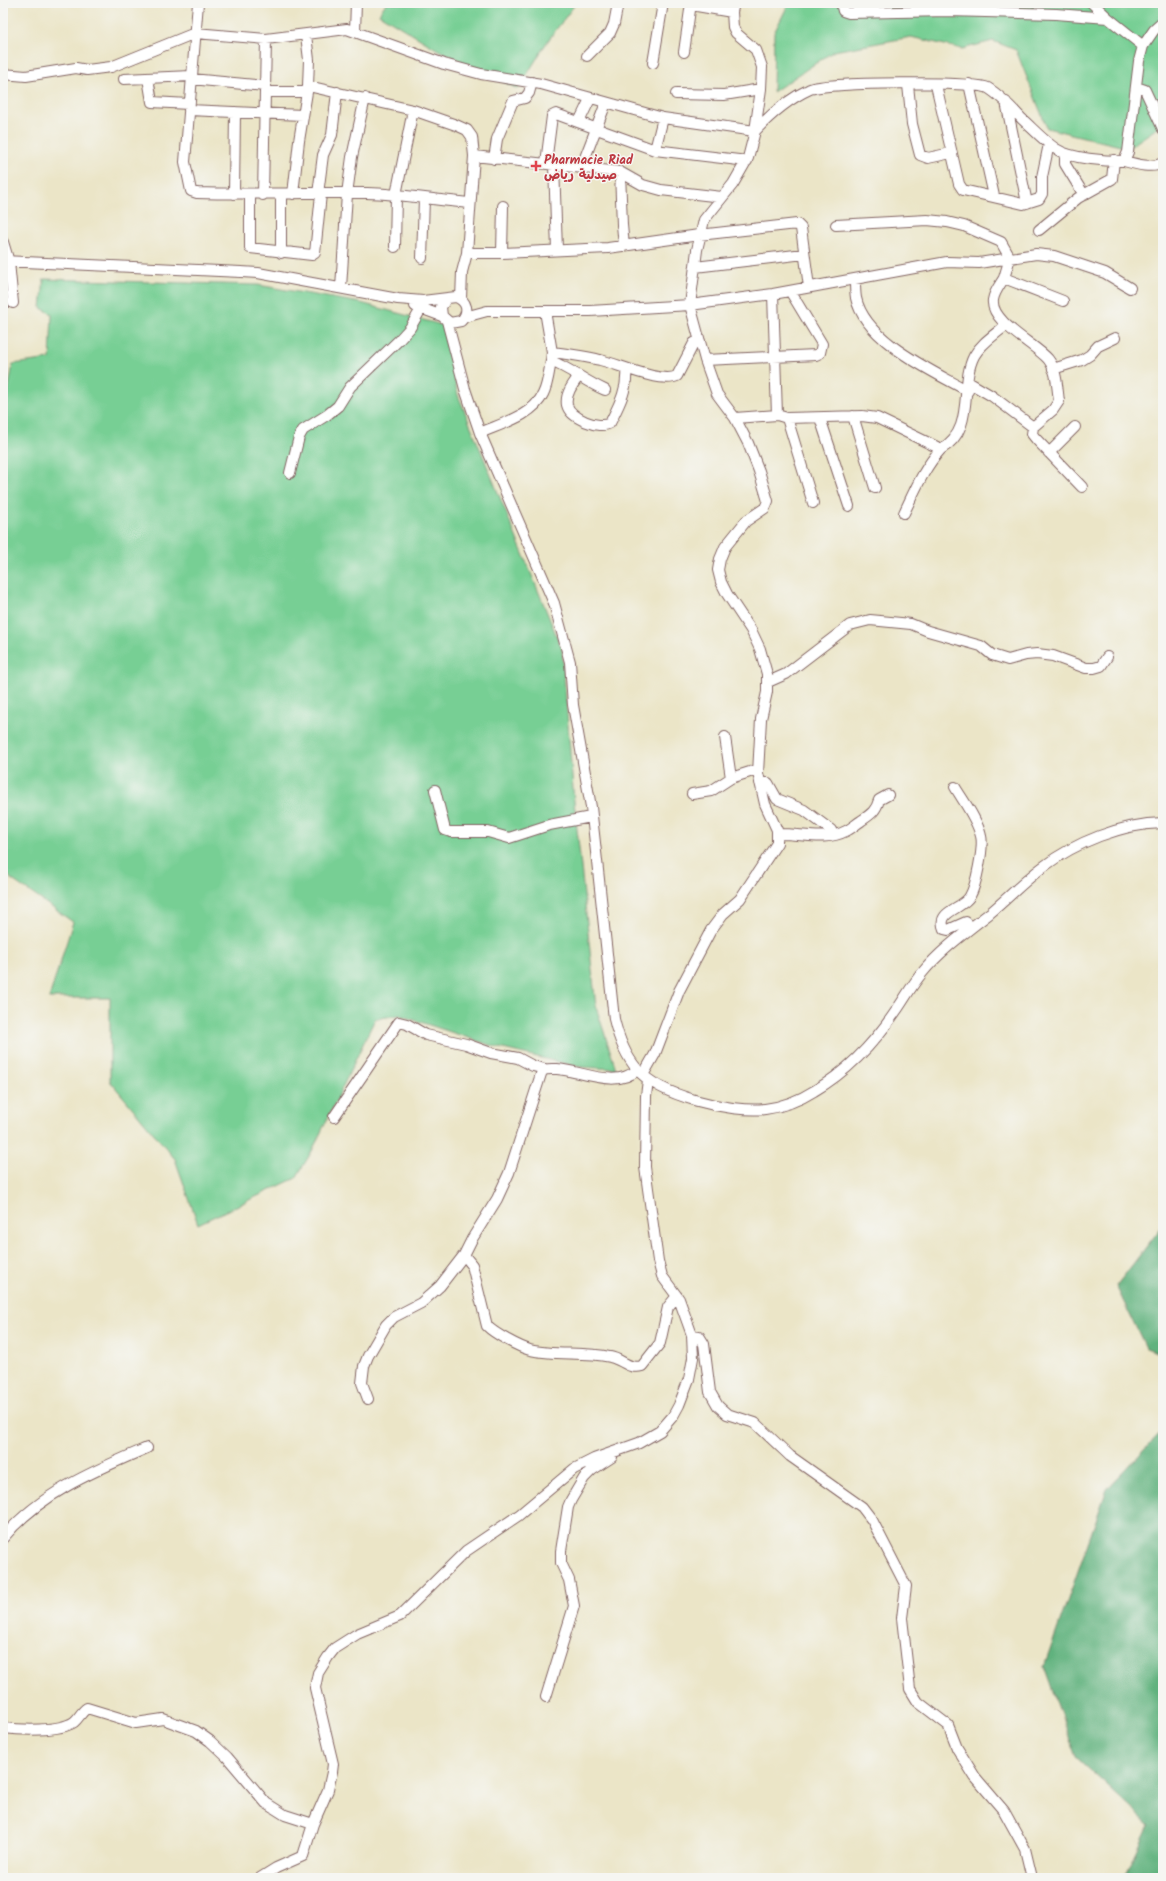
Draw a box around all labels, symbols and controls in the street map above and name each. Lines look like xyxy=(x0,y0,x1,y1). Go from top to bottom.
place label: Pharmacie Riad صيدلية رياض xyxy=(544,150,634,186)
marker: Pharmacie Riad صيدلية رياض xyxy=(531,161,541,171)

